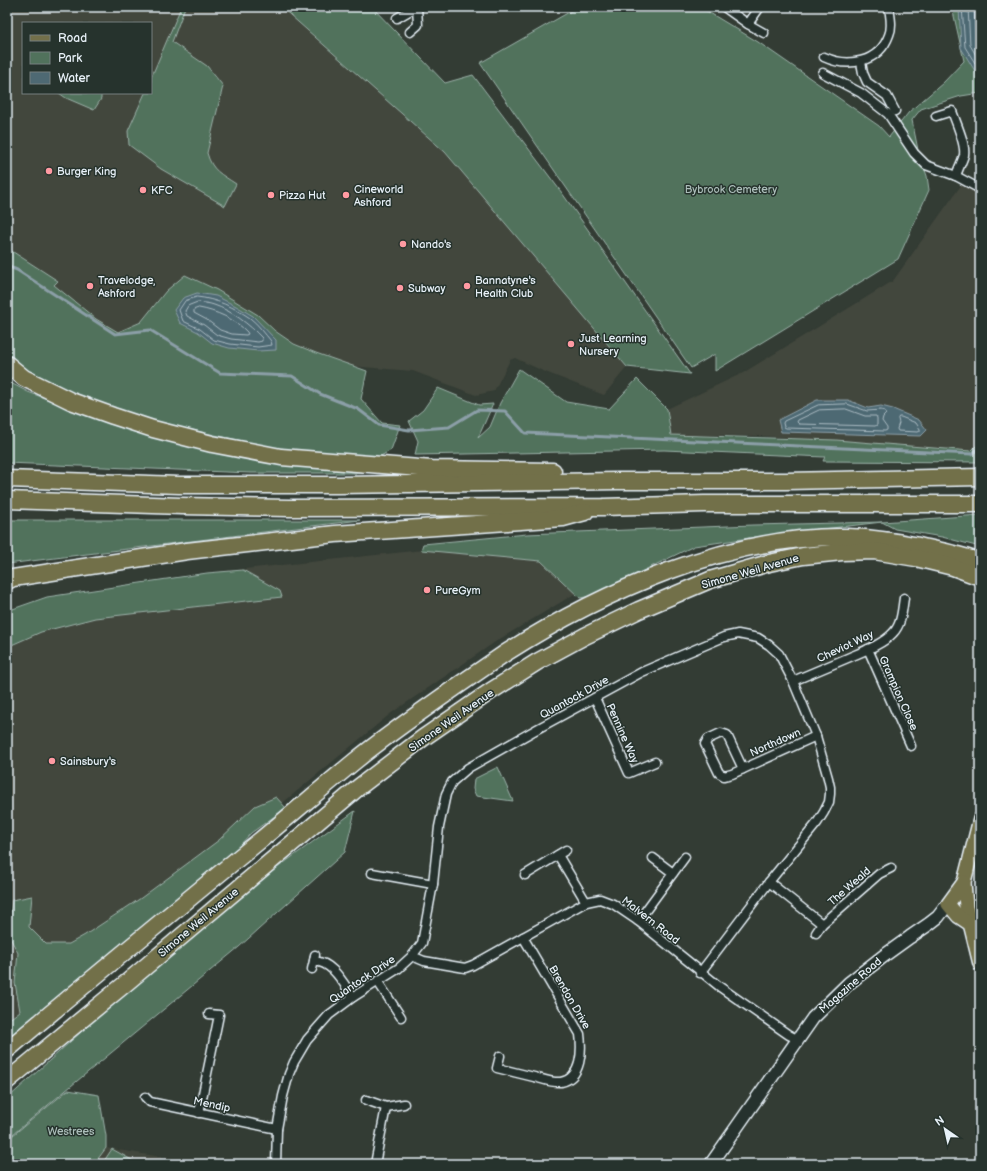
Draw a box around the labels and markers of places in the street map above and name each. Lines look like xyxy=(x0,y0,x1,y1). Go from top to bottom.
place label: Burger King xyxy=(57,165,116,178)
marker: Burger King xyxy=(44,166,54,176)
place label: Cineworld Ashford xyxy=(354,183,403,209)
place label: KFC xyxy=(151,184,173,197)
marker: KFC xyxy=(138,185,148,195)
place label: Pizza Hut xyxy=(279,189,326,202)
marker: Pizza Hut xyxy=(266,190,276,200)
marker: Cineworld Ashford xyxy=(341,190,351,200)
place label: Nando's xyxy=(411,238,452,251)
marker: Nando's xyxy=(398,239,408,249)
place label: Travelodge, Ashford xyxy=(98,274,155,300)
place label: Bannatyne's Health Club xyxy=(475,274,536,300)
marker: Travelodge, Ashford xyxy=(85,281,95,291)
marker: Bannatyne's Health Club xyxy=(462,281,472,291)
place label: Subway xyxy=(408,282,445,295)
marker: Subway xyxy=(395,283,405,293)
place label: Just Learning Nursery xyxy=(579,332,647,358)
marker: Just Learning Nursery xyxy=(566,339,576,349)
place label: PureGym xyxy=(435,584,481,597)
marker: PureGym xyxy=(422,585,432,595)
place label: Sainsbury's xyxy=(60,755,117,768)
marker: Sainsbury's xyxy=(47,756,57,766)

